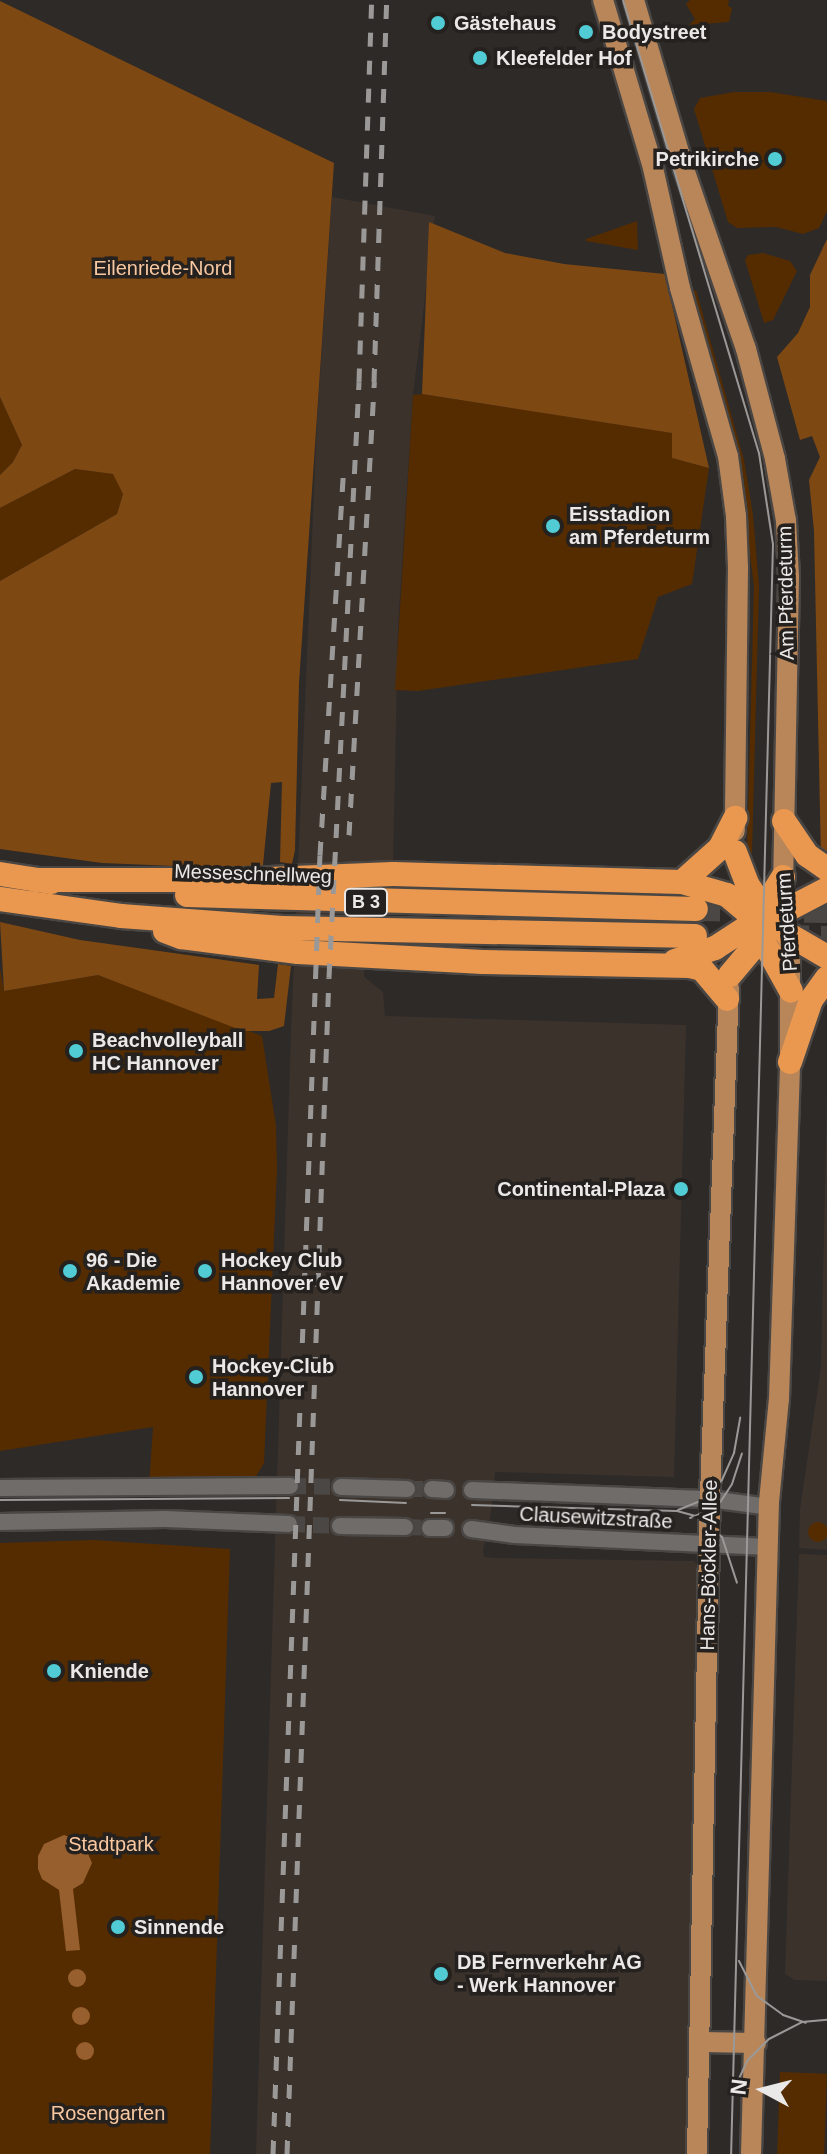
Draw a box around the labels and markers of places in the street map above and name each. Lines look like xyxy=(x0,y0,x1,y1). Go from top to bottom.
place label: Gästehaus xyxy=(454,11,556,35)
marker: Gästehaus xyxy=(429,14,447,32)
place label: Bodystreet xyxy=(602,20,706,44)
marker: Bodystreet xyxy=(577,23,595,41)
place label: Kleefelder Hof xyxy=(496,46,632,70)
marker: Kleefelder Hof xyxy=(471,49,489,67)
place label: Petrikirche xyxy=(656,147,759,171)
marker: Petrikirche xyxy=(766,150,784,168)
place label: Eisstadion am Pferdeturm xyxy=(569,502,710,549)
marker: Eisstadion am Pferdeturm xyxy=(544,517,562,535)
place label: Beachvolleyball HC Hannover xyxy=(92,1028,243,1075)
marker: Beachvolleyball HC Hannover xyxy=(67,1042,85,1060)
place label: Continental-Plaza xyxy=(497,1177,665,1201)
marker: Continental-Plaza xyxy=(672,1180,690,1198)
place label: 96 - Die Akademie xyxy=(86,1248,180,1295)
place label: Hockey Club Hannover eV xyxy=(221,1248,343,1295)
marker: 96 - Die Akademie xyxy=(61,1262,79,1280)
marker: Hockey Club Hannover eV xyxy=(196,1262,214,1280)
place label: Hockey-Club Hannover xyxy=(212,1354,334,1401)
marker: Hockey-Club Hannover xyxy=(187,1368,205,1386)
place label: Kniende xyxy=(70,1659,149,1683)
marker: Kniende xyxy=(45,1662,63,1680)
place label: Sinnende xyxy=(134,1915,224,1939)
marker: Sinnende xyxy=(109,1918,127,1936)
place label: DB Fernverkehr AG - Werk Hannover xyxy=(457,1950,643,1997)
marker: DB Fernverkehr AG - Werk Hannover xyxy=(432,1965,450,1983)

